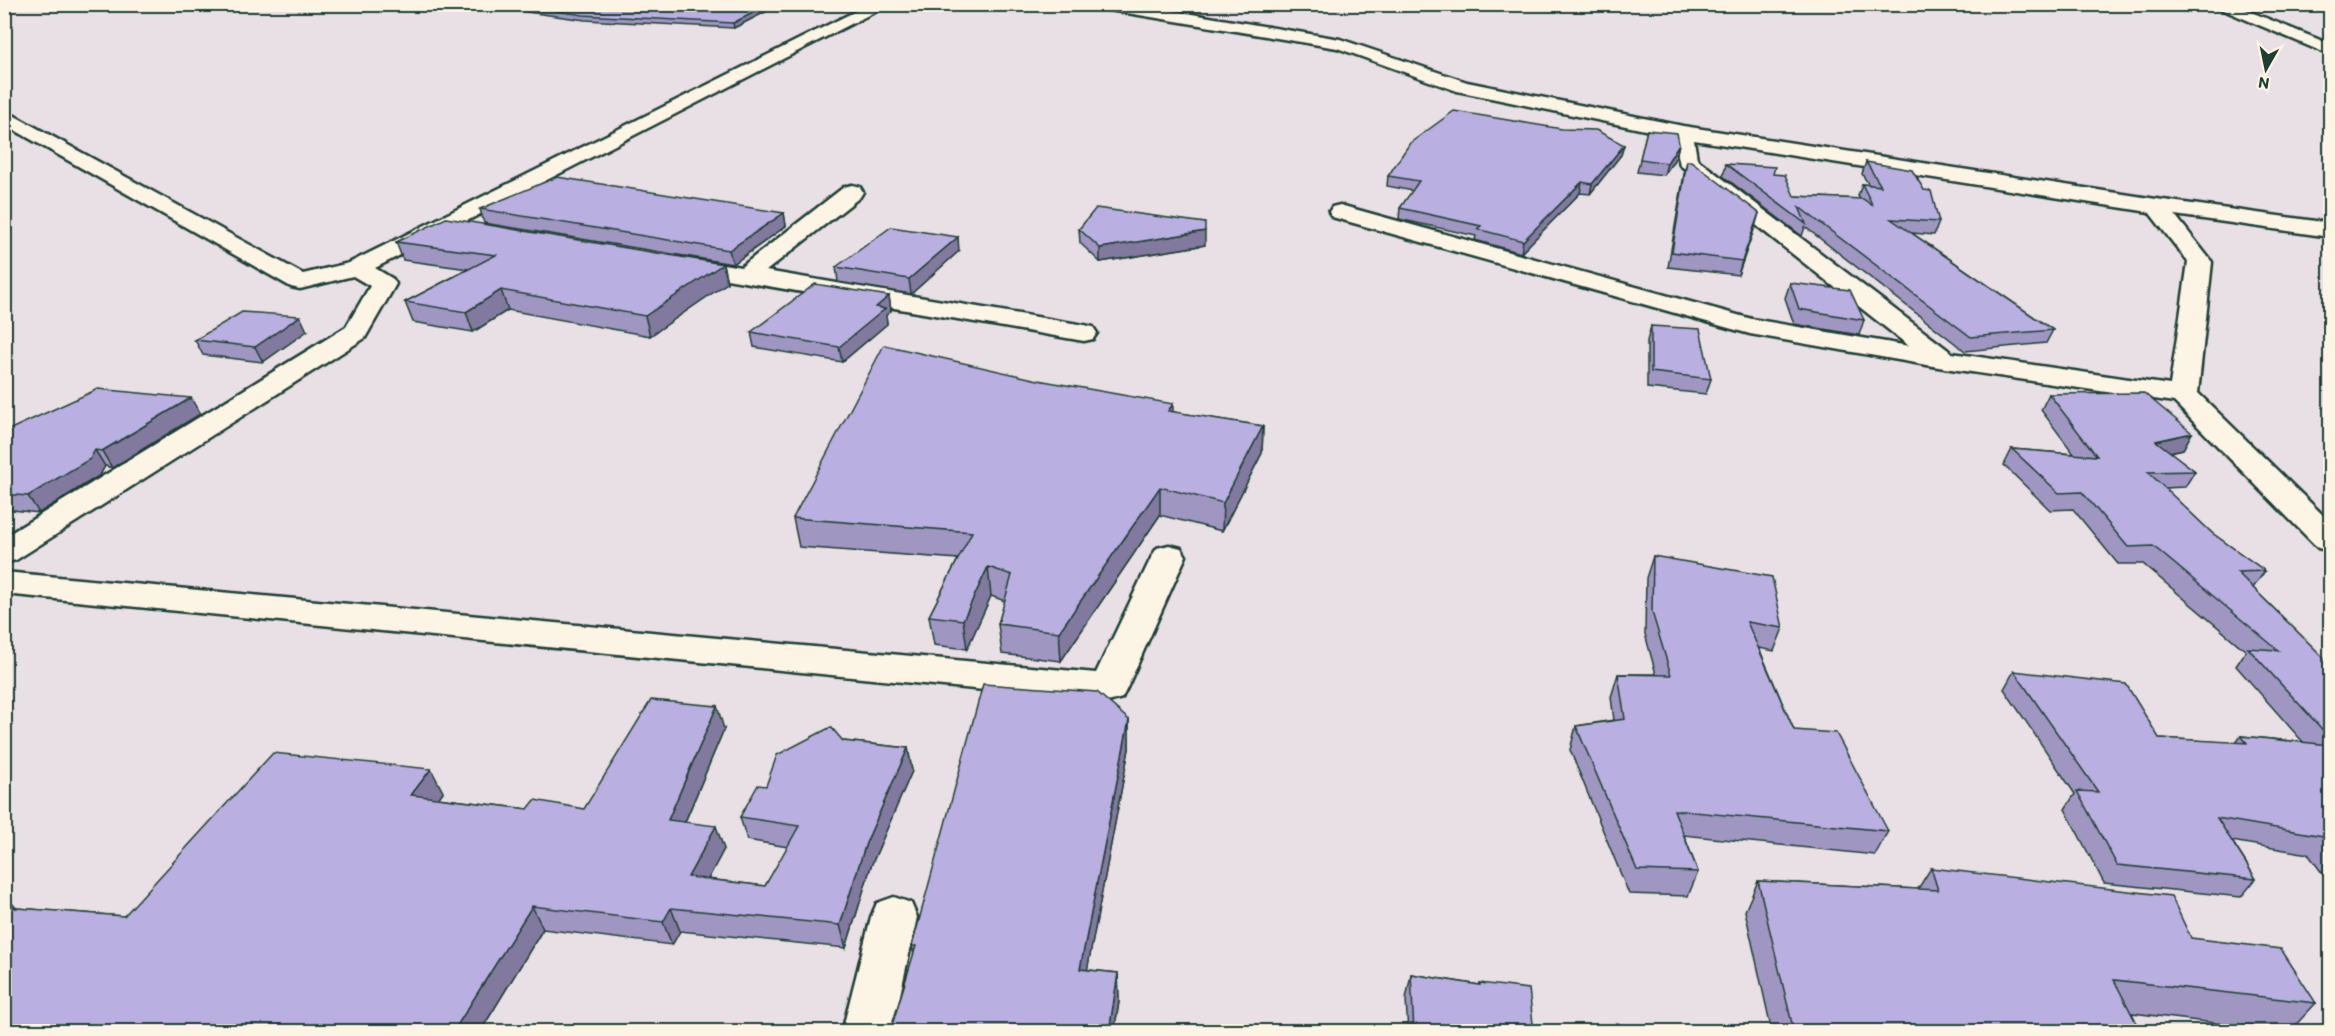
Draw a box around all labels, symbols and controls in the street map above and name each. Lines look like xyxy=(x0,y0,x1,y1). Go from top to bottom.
north arrow xyxy=(2236,39,2296,99)
text: N xyxy=(2257,73,2271,94)

